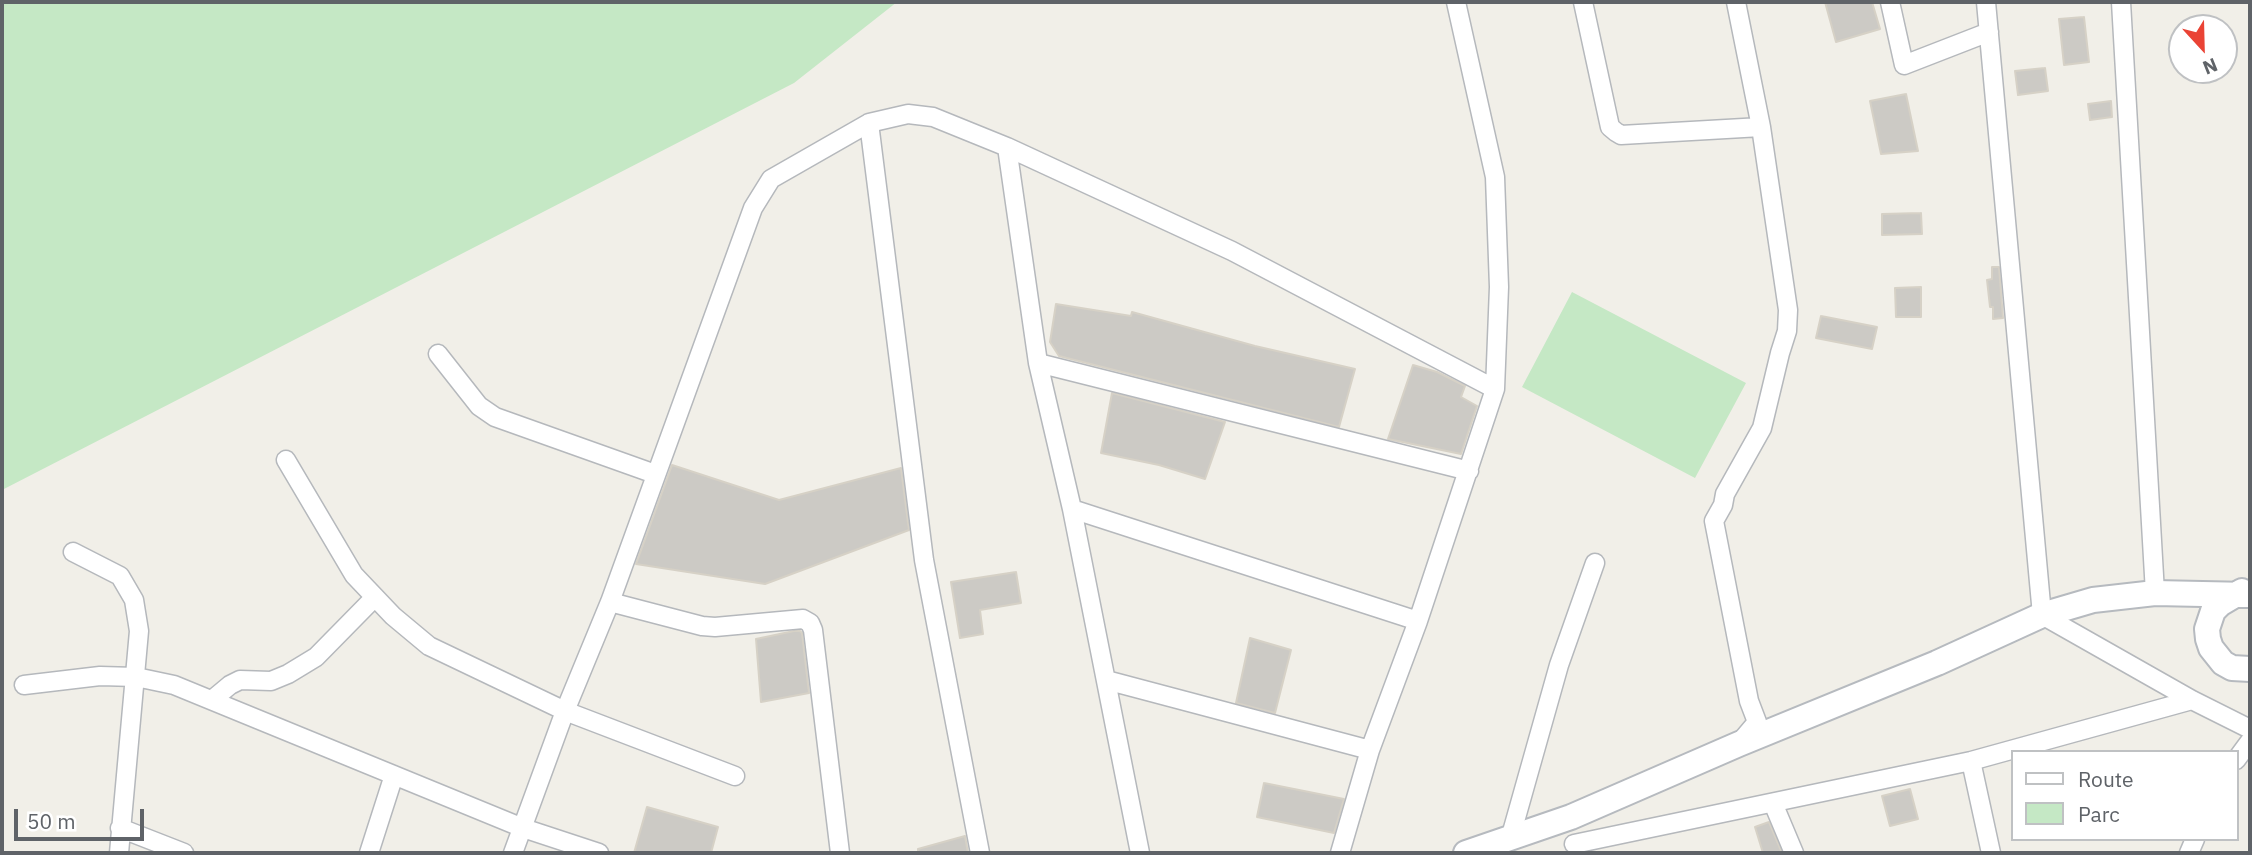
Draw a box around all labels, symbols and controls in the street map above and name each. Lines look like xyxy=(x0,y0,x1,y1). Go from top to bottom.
north arrow xyxy=(2168,14,2238,84)
text: N xyxy=(2199,53,2221,80)
legend xyxy=(2010,750,2238,841)
text: Route xyxy=(2078,765,2134,793)
scale bar xyxy=(18,796,147,840)
text: Parc xyxy=(2078,800,2120,828)
text: 50 m xyxy=(27,807,76,835)

